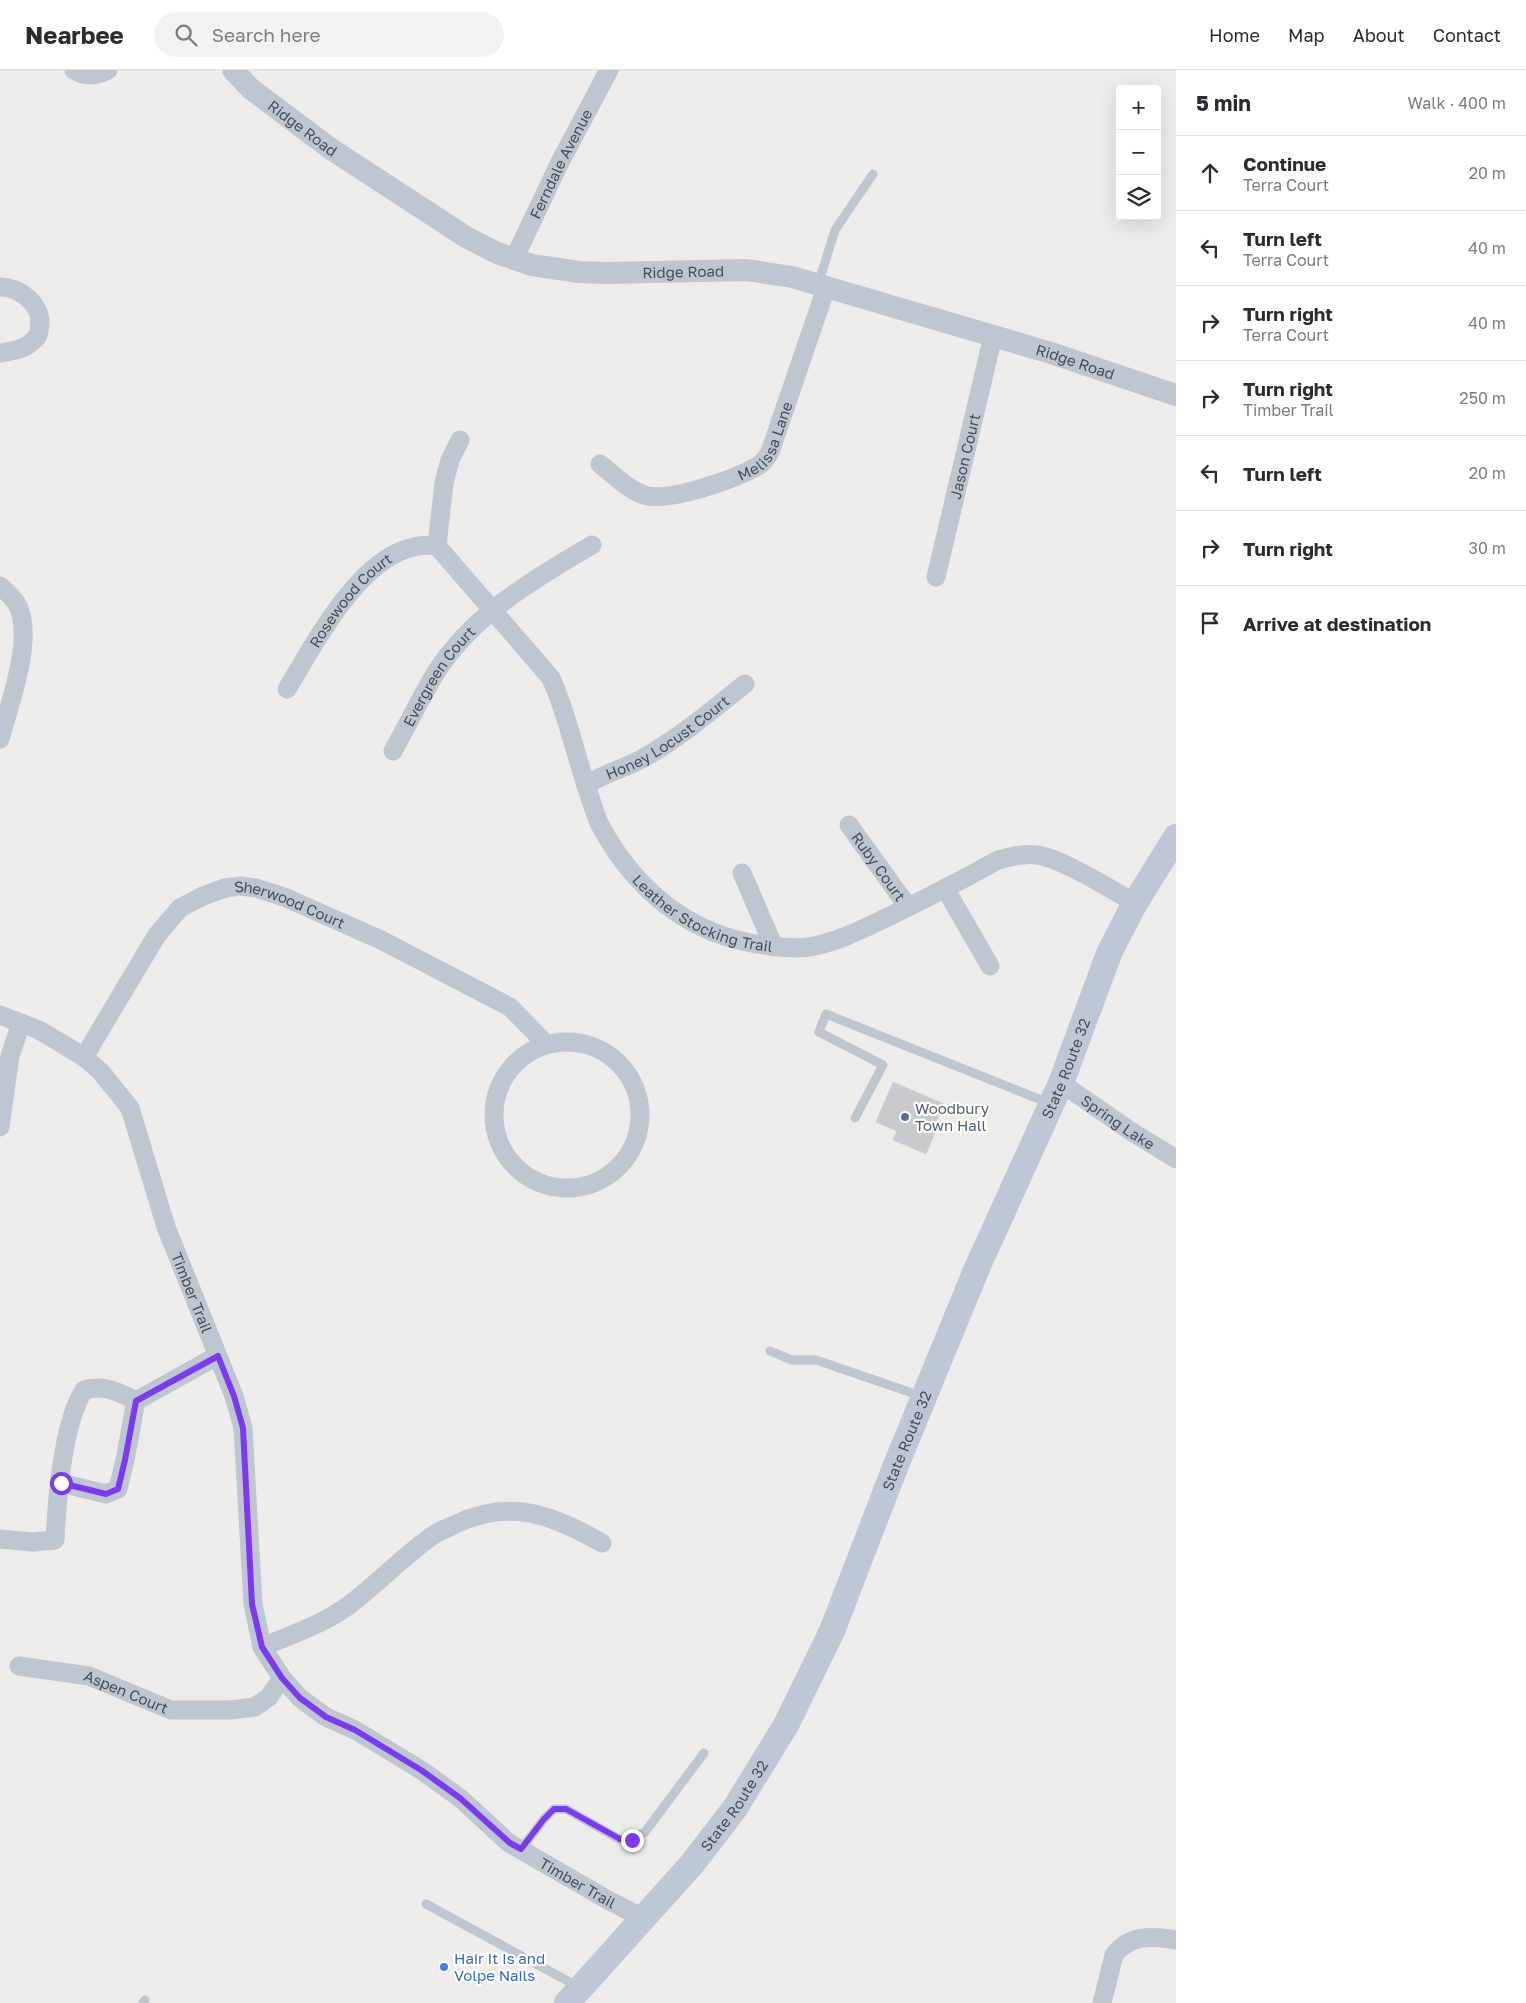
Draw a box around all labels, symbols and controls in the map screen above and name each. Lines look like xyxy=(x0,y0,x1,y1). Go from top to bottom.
search box xyxy=(154,12,504,57)
text: Nearbee xyxy=(25,20,124,49)
icon: search xyxy=(172,21,200,49)
text: Search here xyxy=(212,23,321,46)
text: Home xyxy=(1209,24,1260,46)
text: Map xyxy=(1288,24,1325,46)
text: About xyxy=(1353,24,1405,46)
text: Contact xyxy=(1433,24,1501,46)
map controls xyxy=(1116,85,1161,220)
button: + xyxy=(1116,85,1161,130)
text: 5 min xyxy=(1196,90,1251,116)
text: Walk · 400 m xyxy=(1408,93,1506,113)
street label: Ridge Road xyxy=(265,96,341,160)
street label: Ferndale Avenue xyxy=(525,106,596,221)
button: − xyxy=(1116,130,1161,175)
text: Continue xyxy=(1243,152,1326,175)
icon: ahead xyxy=(1196,159,1224,187)
text: 20 m xyxy=(1469,163,1506,183)
button: layers xyxy=(1116,175,1161,220)
text: Terra Court xyxy=(1243,175,1329,195)
text: Turn left xyxy=(1243,227,1322,250)
icon: left xyxy=(1196,234,1224,262)
text: 40 m xyxy=(1468,238,1506,258)
text: Terra Court xyxy=(1243,250,1329,270)
street label: Ridge Road xyxy=(642,261,724,281)
text: Turn right xyxy=(1243,302,1333,325)
icon: right xyxy=(1196,309,1224,337)
text: 40 m xyxy=(1468,313,1506,333)
text: Terra Court xyxy=(1243,325,1329,345)
street label: Ridge Road xyxy=(1034,340,1117,383)
text: Turn right xyxy=(1243,377,1333,400)
icon: right xyxy=(1196,384,1224,412)
text: 250 m xyxy=(1459,388,1506,408)
street label: Melissa Lane xyxy=(734,399,796,484)
text: Timber Trail xyxy=(1243,400,1334,420)
street label: Jason Court xyxy=(946,412,983,501)
icon: left xyxy=(1196,459,1224,487)
text: Turn left xyxy=(1243,462,1322,485)
text: 20 m xyxy=(1469,463,1506,483)
icon: right xyxy=(1196,534,1224,562)
text: Turn right xyxy=(1243,537,1333,560)
text: 30 m xyxy=(1469,538,1506,558)
street label: Rosewood Court xyxy=(305,549,395,650)
icon: arrive xyxy=(1196,609,1224,637)
text: Arrive at destination xyxy=(1243,612,1431,635)
street label: Evergreen Court xyxy=(399,622,479,729)
street label: Honey Locust Court xyxy=(603,691,733,783)
street label: Ruby Court xyxy=(848,828,910,904)
street label: Leather Stocking Trail xyxy=(629,871,774,955)
street label: Sherwood Court xyxy=(233,877,348,932)
street label: State Route 32 xyxy=(1037,1016,1093,1121)
street label: Spring Lake xyxy=(1078,1091,1158,1153)
place label: Woodbury Town Hall xyxy=(915,1099,990,1134)
marker: Woodbury Town Hall xyxy=(899,1111,911,1123)
street label: Timber Trail xyxy=(168,1250,217,1335)
street label: State Route 32 xyxy=(878,1388,935,1493)
route start xyxy=(50,1472,73,1495)
street label: Aspen Court xyxy=(82,1666,171,1717)
street label: State Route 32 xyxy=(696,1757,771,1854)
route end xyxy=(621,1829,644,1852)
street label: Timber Trail xyxy=(536,1854,619,1912)
place label: Hair It Is and Volpe Nails xyxy=(454,1949,545,1984)
marker: Hair It Is and Volpe Nails xyxy=(438,1961,450,1973)

